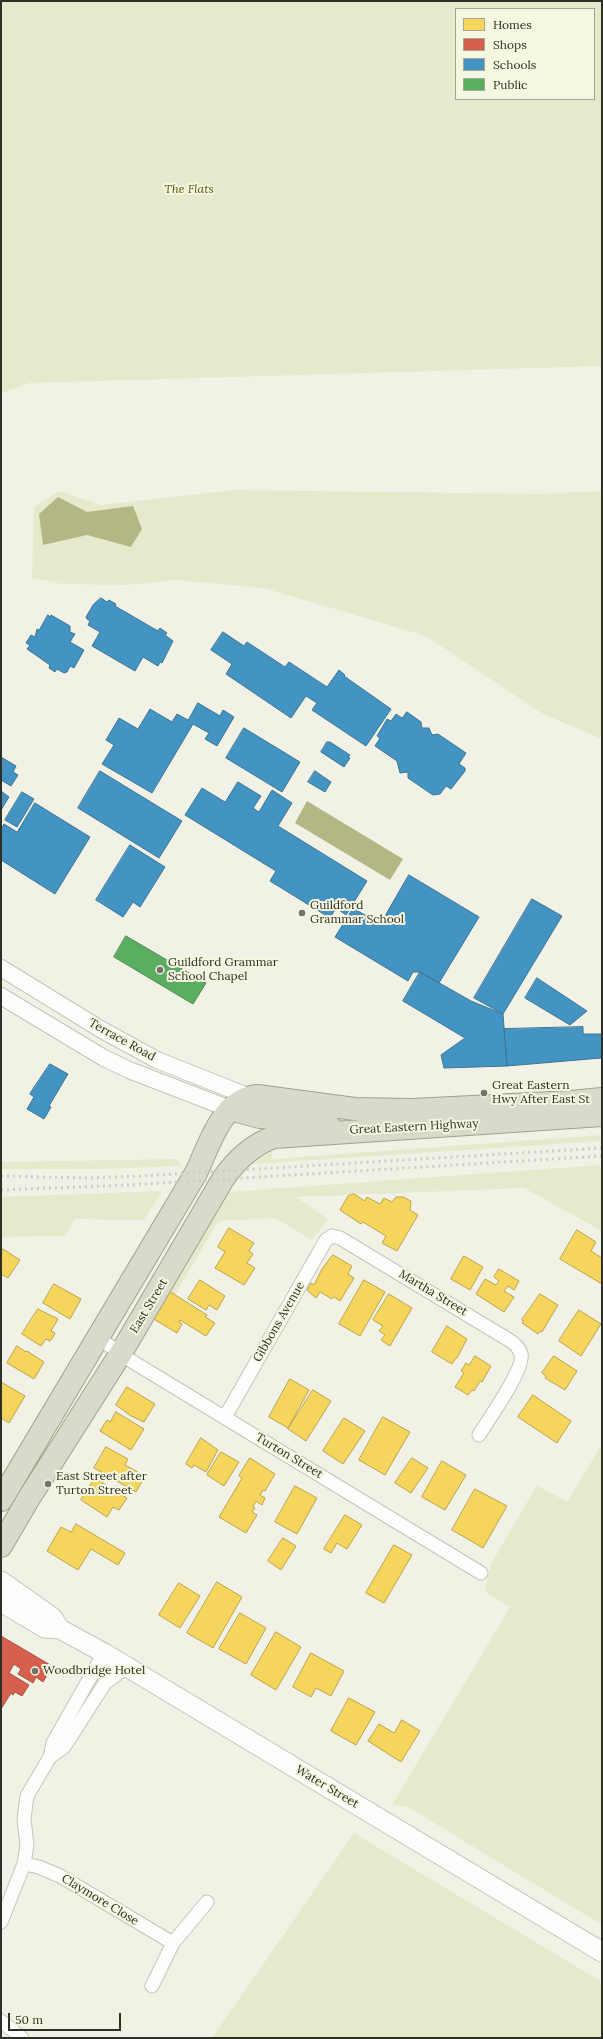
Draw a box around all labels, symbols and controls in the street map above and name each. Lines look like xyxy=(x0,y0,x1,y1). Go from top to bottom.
legend xyxy=(455,8,595,100)
text: Homes xyxy=(493,17,532,32)
text: Shops xyxy=(493,37,527,52)
text: Schools xyxy=(493,57,536,72)
text: Public xyxy=(493,77,527,92)
park label: The Flats xyxy=(164,183,214,197)
place label: Guildford Grammar School xyxy=(310,899,404,927)
marker: Guildford Grammar School xyxy=(297,908,307,918)
place label: Guildford Grammar School Chapel xyxy=(168,956,278,984)
marker: Guildford Grammar School Chapel xyxy=(155,965,165,975)
street label: Terrace Road xyxy=(86,1016,158,1064)
place label: Great Eastern Hwy After East St xyxy=(492,1079,590,1107)
marker: Great Eastern Hwy After East St xyxy=(479,1088,489,1098)
street label: Great Eastern Highway xyxy=(349,1116,479,1138)
street label: Martha Street xyxy=(396,1267,470,1319)
street label: East Street xyxy=(127,1276,171,1336)
street label: Gibbons Avenue xyxy=(250,1279,308,1365)
street label: Turton Street xyxy=(253,1430,325,1482)
place label: East Street after Turton Street xyxy=(56,1470,147,1498)
marker: East Street after Turton Street xyxy=(43,1479,53,1489)
place label: Woodbridge Hotel xyxy=(43,1664,145,1678)
marker: Woodbridge Hotel xyxy=(30,1666,40,1676)
street label: Water Street xyxy=(293,1763,361,1811)
street label: Claymore Close xyxy=(59,1871,141,1929)
scale bar xyxy=(10,2005,123,2031)
text: 50 m xyxy=(15,2012,43,2027)

